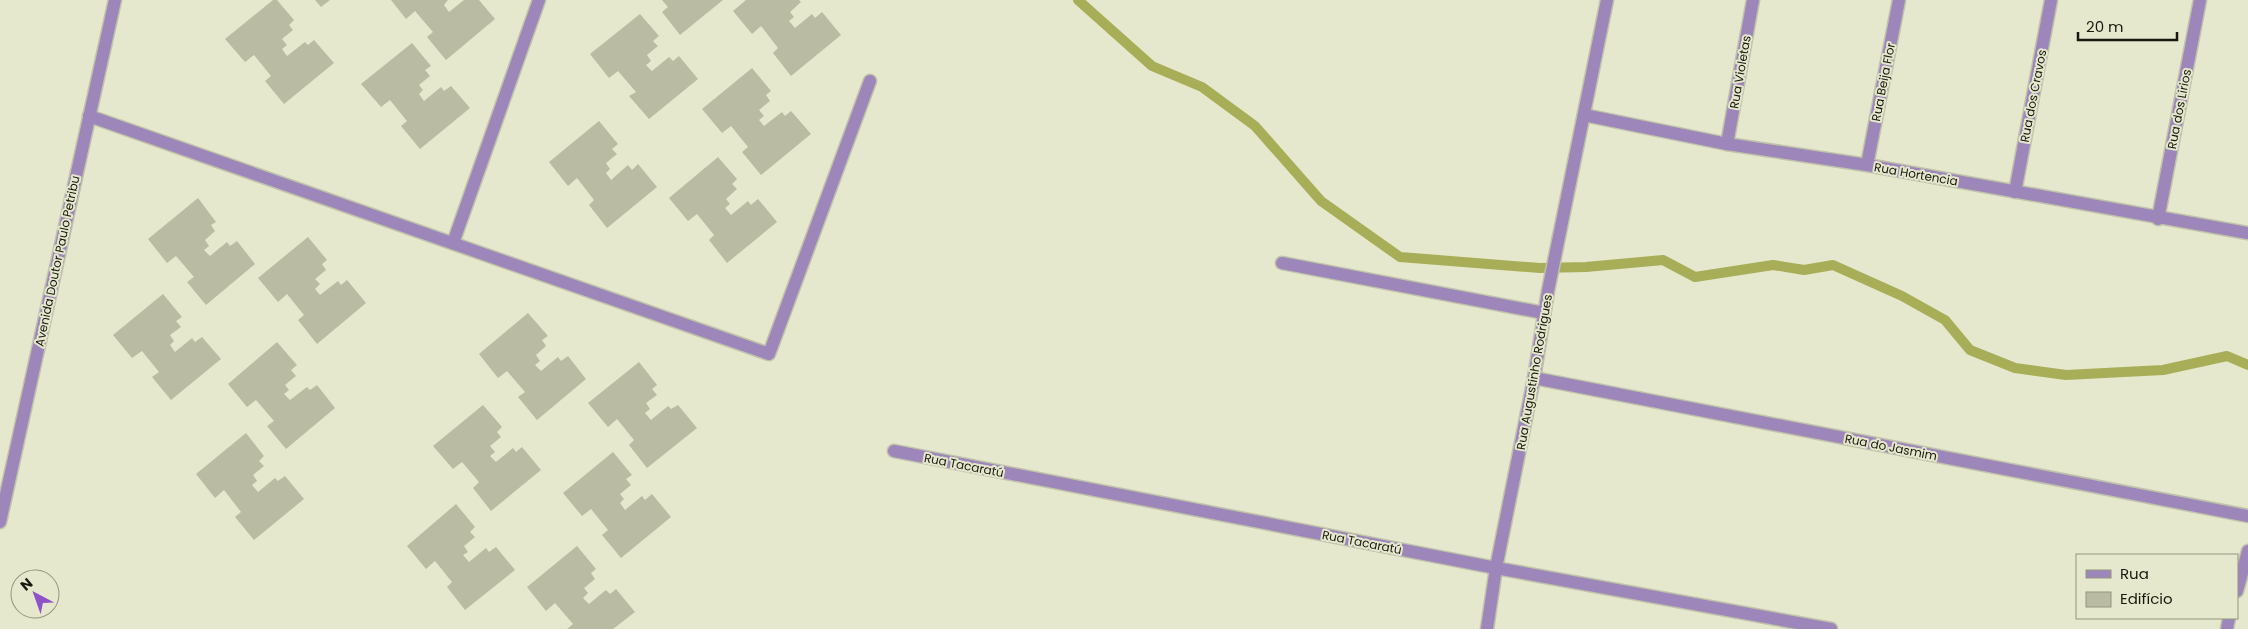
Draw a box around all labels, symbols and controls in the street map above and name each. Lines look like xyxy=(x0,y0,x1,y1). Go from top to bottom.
scale bar xyxy=(2078,10,2177,42)
text: 20 m xyxy=(2086,16,2124,37)
street label: Rua Violetas xyxy=(1725,34,1755,110)
street label: Rua Beija Flor xyxy=(1867,41,1899,123)
street label: Rua dos Cravos xyxy=(2016,48,2050,144)
street label: Rua dos Lirios xyxy=(2163,68,2195,150)
street label: Rua Hortencia xyxy=(1873,158,1959,190)
street label: Avenida Doutor Paulo Petribu xyxy=(31,174,83,348)
street label: Rua Augustinho Rodrigues xyxy=(1512,293,1556,451)
street label: Rua do Jasmim xyxy=(1843,430,1939,464)
street label: Rua Tacaratú xyxy=(923,449,1005,481)
street label: Rua Tacaratú xyxy=(1321,526,1403,558)
legend xyxy=(2076,554,2238,619)
text: Rua xyxy=(2120,563,2149,584)
north arrow xyxy=(10,569,60,619)
text: N xyxy=(16,573,37,595)
text: Edifício xyxy=(2120,588,2173,609)

